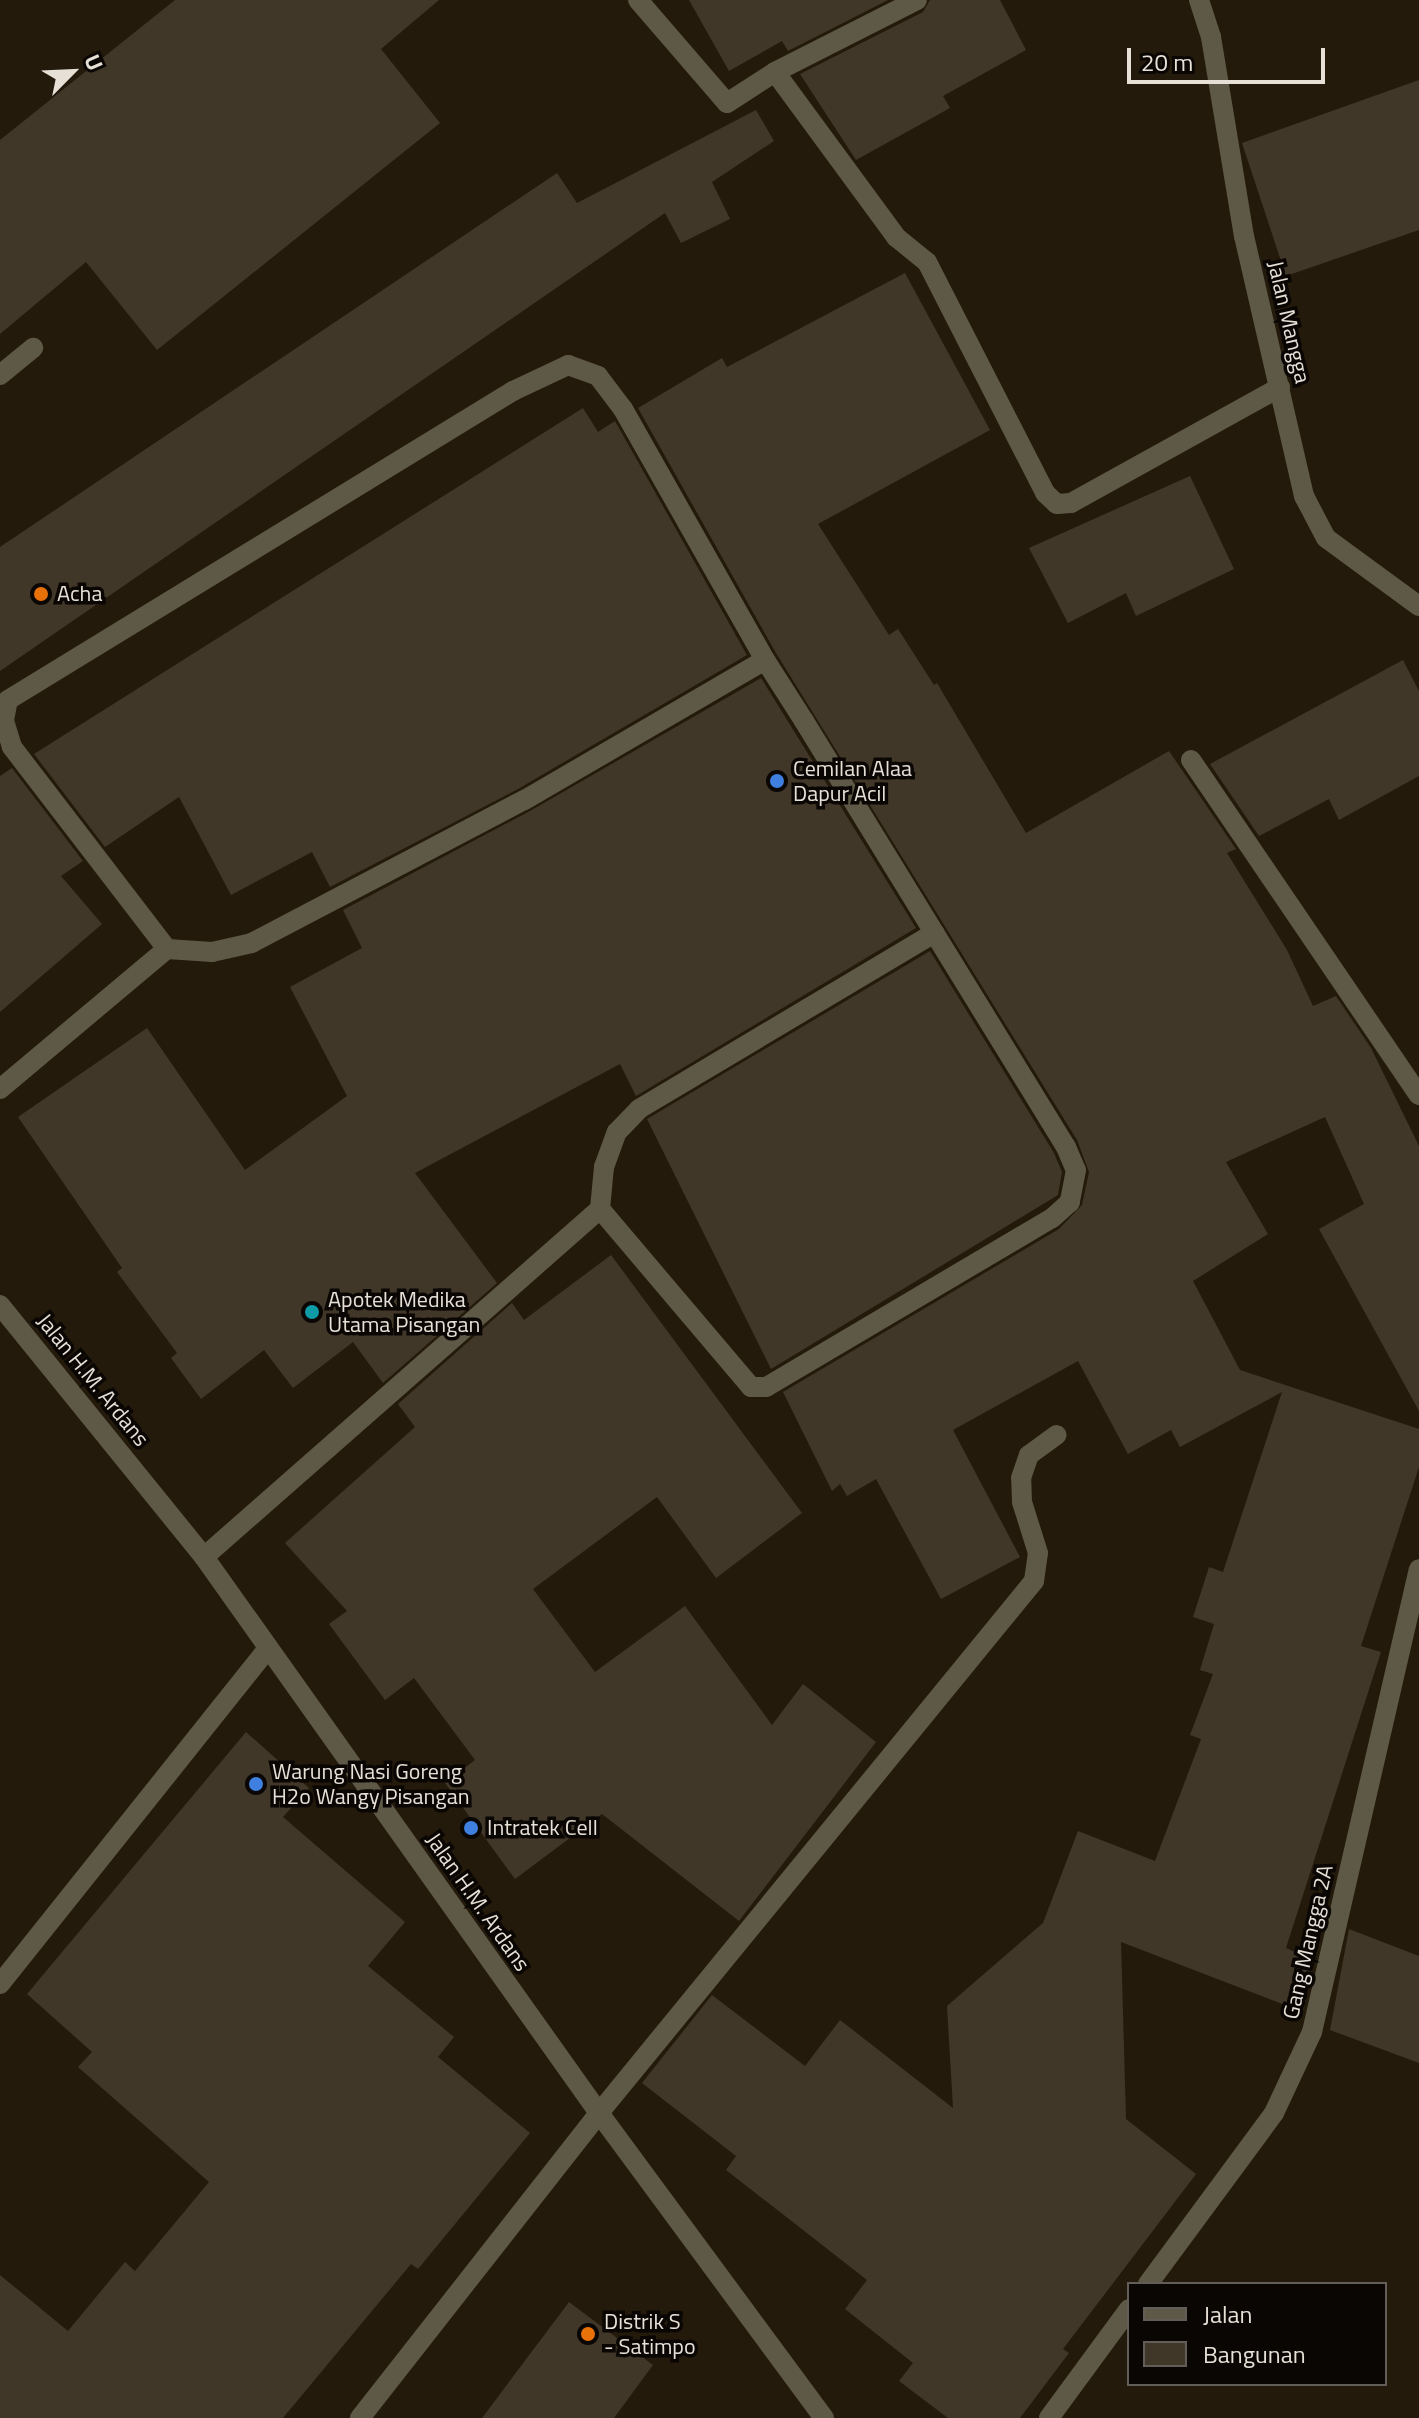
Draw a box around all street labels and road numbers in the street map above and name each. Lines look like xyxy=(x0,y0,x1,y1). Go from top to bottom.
street label: Jalan Mangga xyxy=(1262,258,1316,386)
street label: Jalan H.M. Ardans xyxy=(31,1308,155,1452)
street label: Jalan H.M. Ardans xyxy=(420,1828,536,1976)
street label: Gang Mangga 2A xyxy=(1277,1862,1339,2022)

